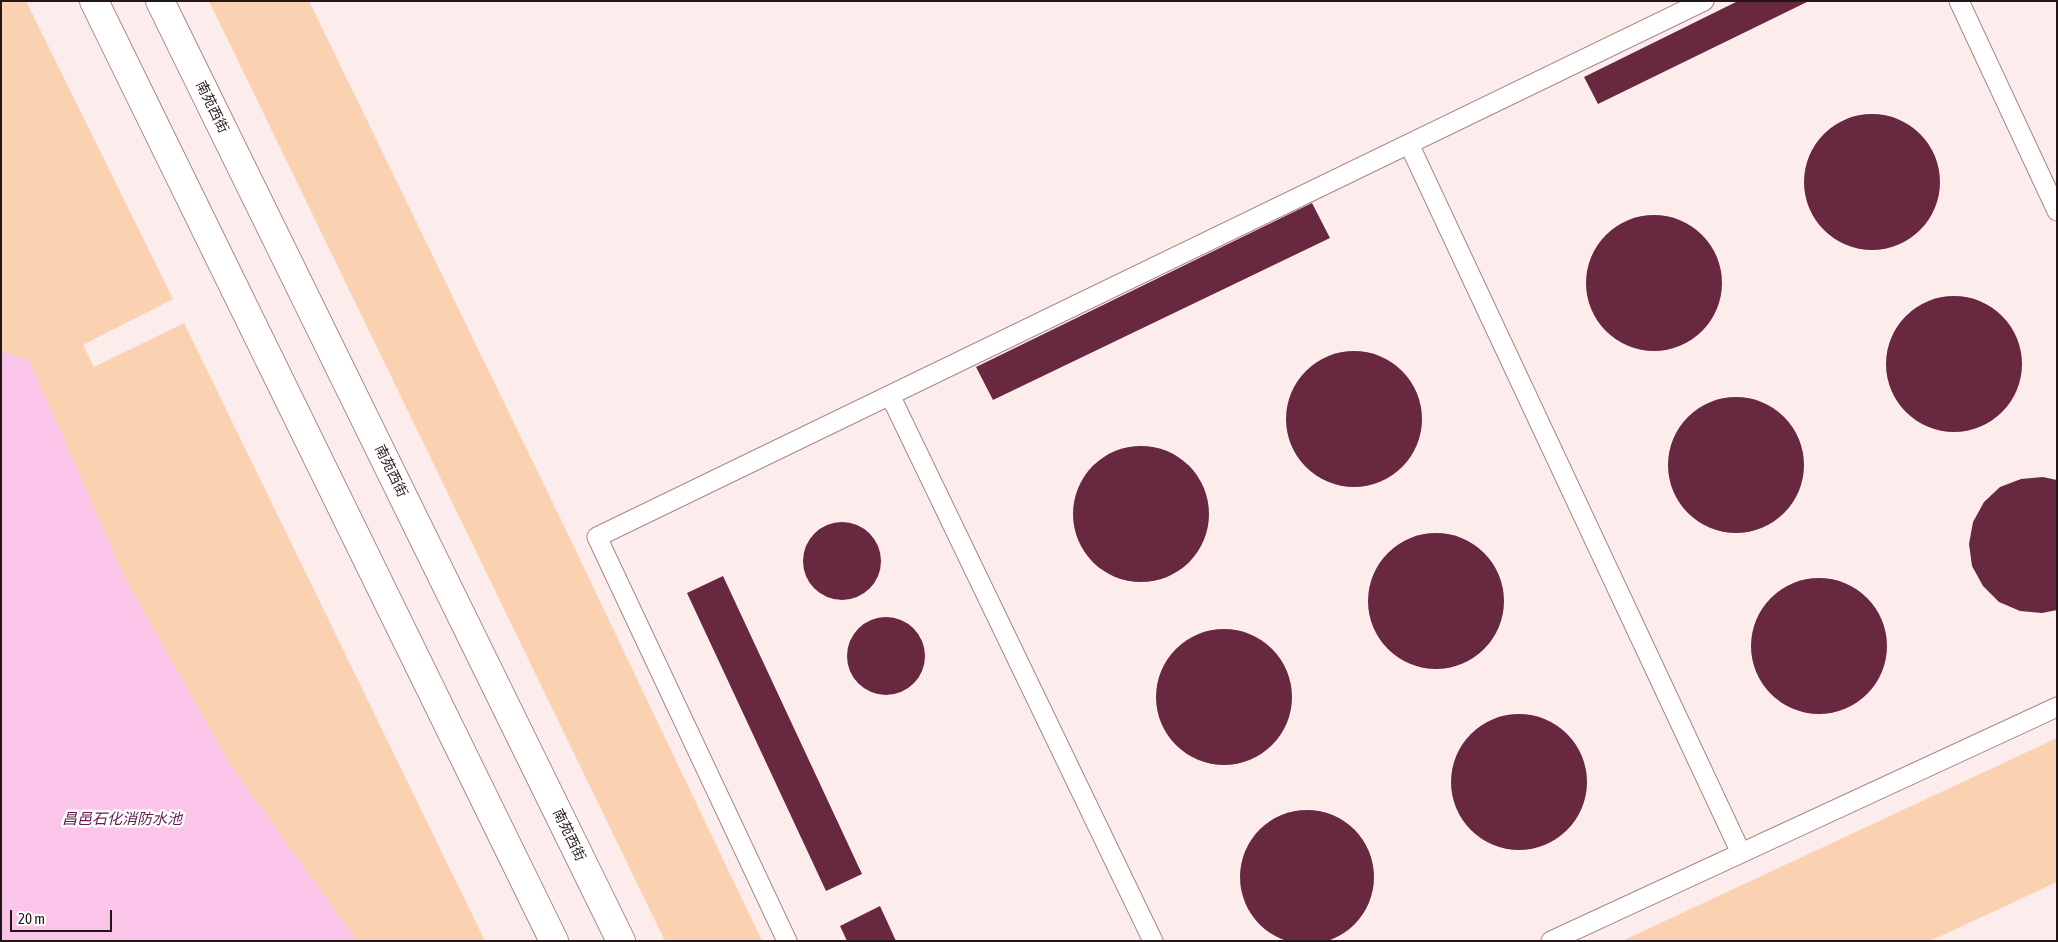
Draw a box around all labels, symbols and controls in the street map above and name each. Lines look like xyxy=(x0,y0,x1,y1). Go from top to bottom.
street label: 南苑西街 xyxy=(192,78,232,136)
street label: 南苑西街 xyxy=(371,442,411,500)
street label: 南苑西街 xyxy=(549,806,589,864)
water label: 昌邑石化消防水池 xyxy=(62,810,182,828)
scale bar xyxy=(12,900,115,932)
text: 20 m xyxy=(18,910,45,927)

